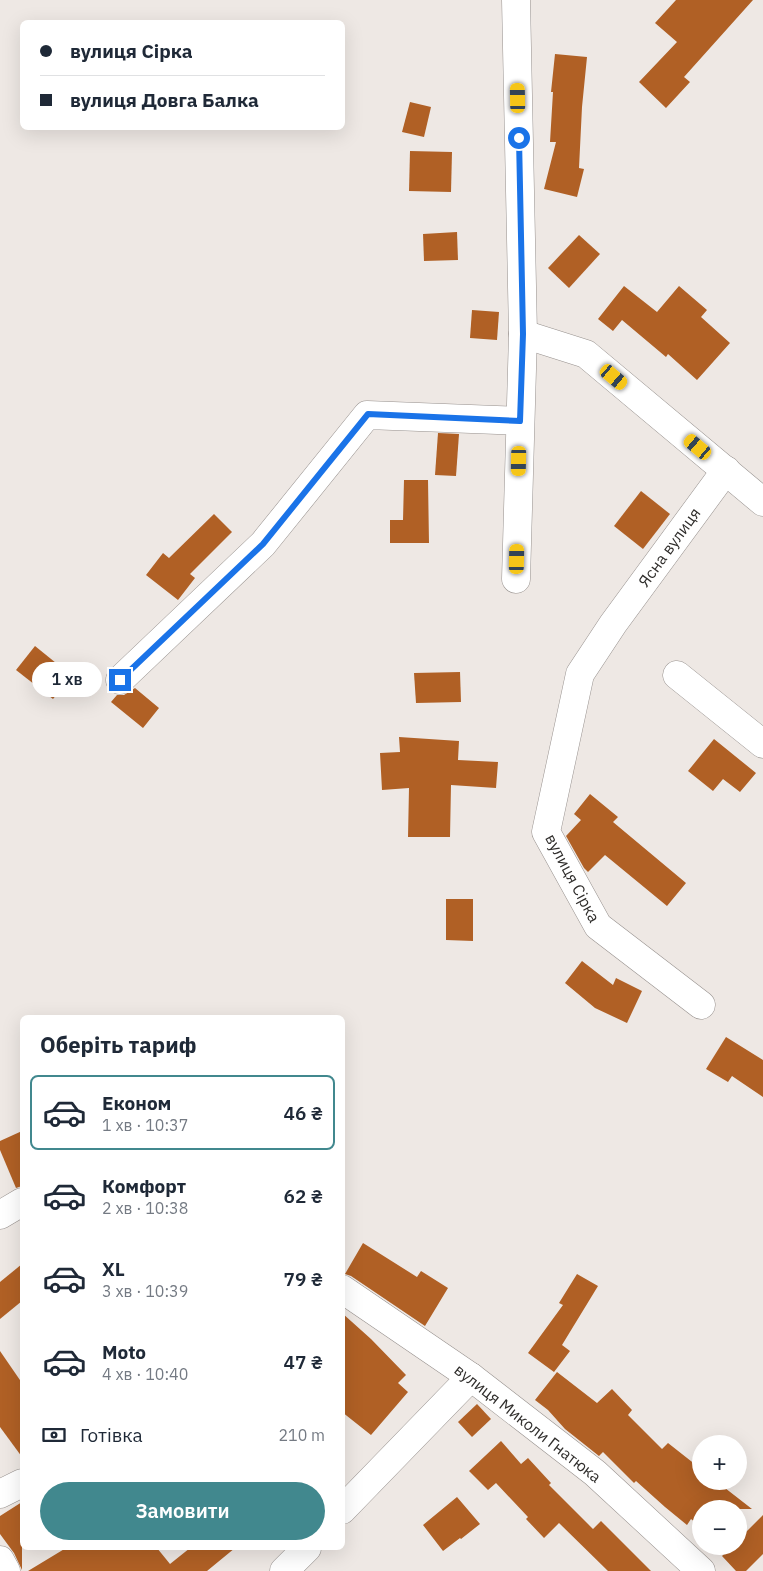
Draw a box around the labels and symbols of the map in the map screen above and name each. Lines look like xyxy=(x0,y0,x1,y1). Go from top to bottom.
car xyxy=(510,83,525,113)
route start xyxy=(508,127,530,149)
car xyxy=(597,362,630,392)
car xyxy=(681,432,714,462)
car xyxy=(511,446,526,476)
street label: Ясна вулиця xyxy=(634,503,704,591)
car xyxy=(509,544,524,574)
callout: 1 хв xyxy=(32,662,102,698)
route end xyxy=(109,669,131,691)
street label: вулиця Сірка xyxy=(541,830,605,926)
street label: вулиця Миколи Гнатюка xyxy=(451,1359,606,1487)

